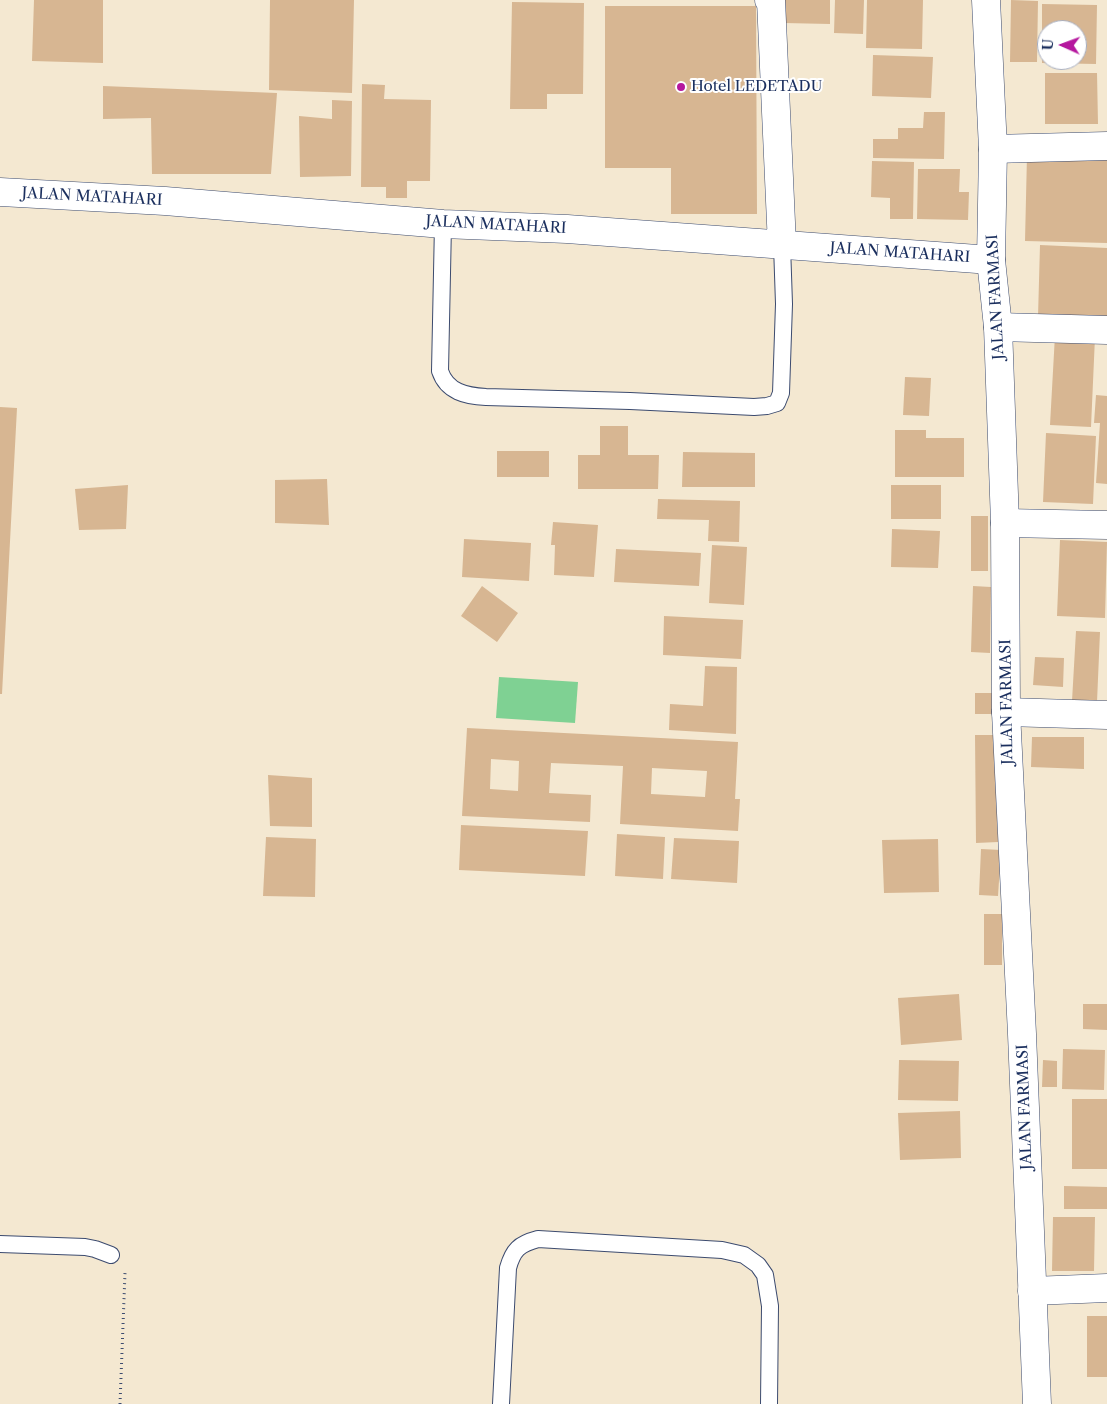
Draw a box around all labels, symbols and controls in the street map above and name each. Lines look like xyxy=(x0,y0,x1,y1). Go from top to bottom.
north arrow xyxy=(1037,20,1087,70)
text: U xyxy=(1039,39,1057,51)
place label: Hotel LEDETADU xyxy=(691,78,822,96)
marker: Hotel LEDETADU xyxy=(675,81,687,93)
street label: JALAN MATAHARI xyxy=(21,184,163,210)
street label: JALAN MATAHARI xyxy=(425,212,567,238)
street label: JALAN FARMASI xyxy=(984,234,1008,360)
street label: JALAN MATAHARI xyxy=(829,239,971,267)
street label: JALAN FARMASI xyxy=(997,639,1017,765)
street label: JALAN FARMASI xyxy=(1014,1044,1036,1170)

